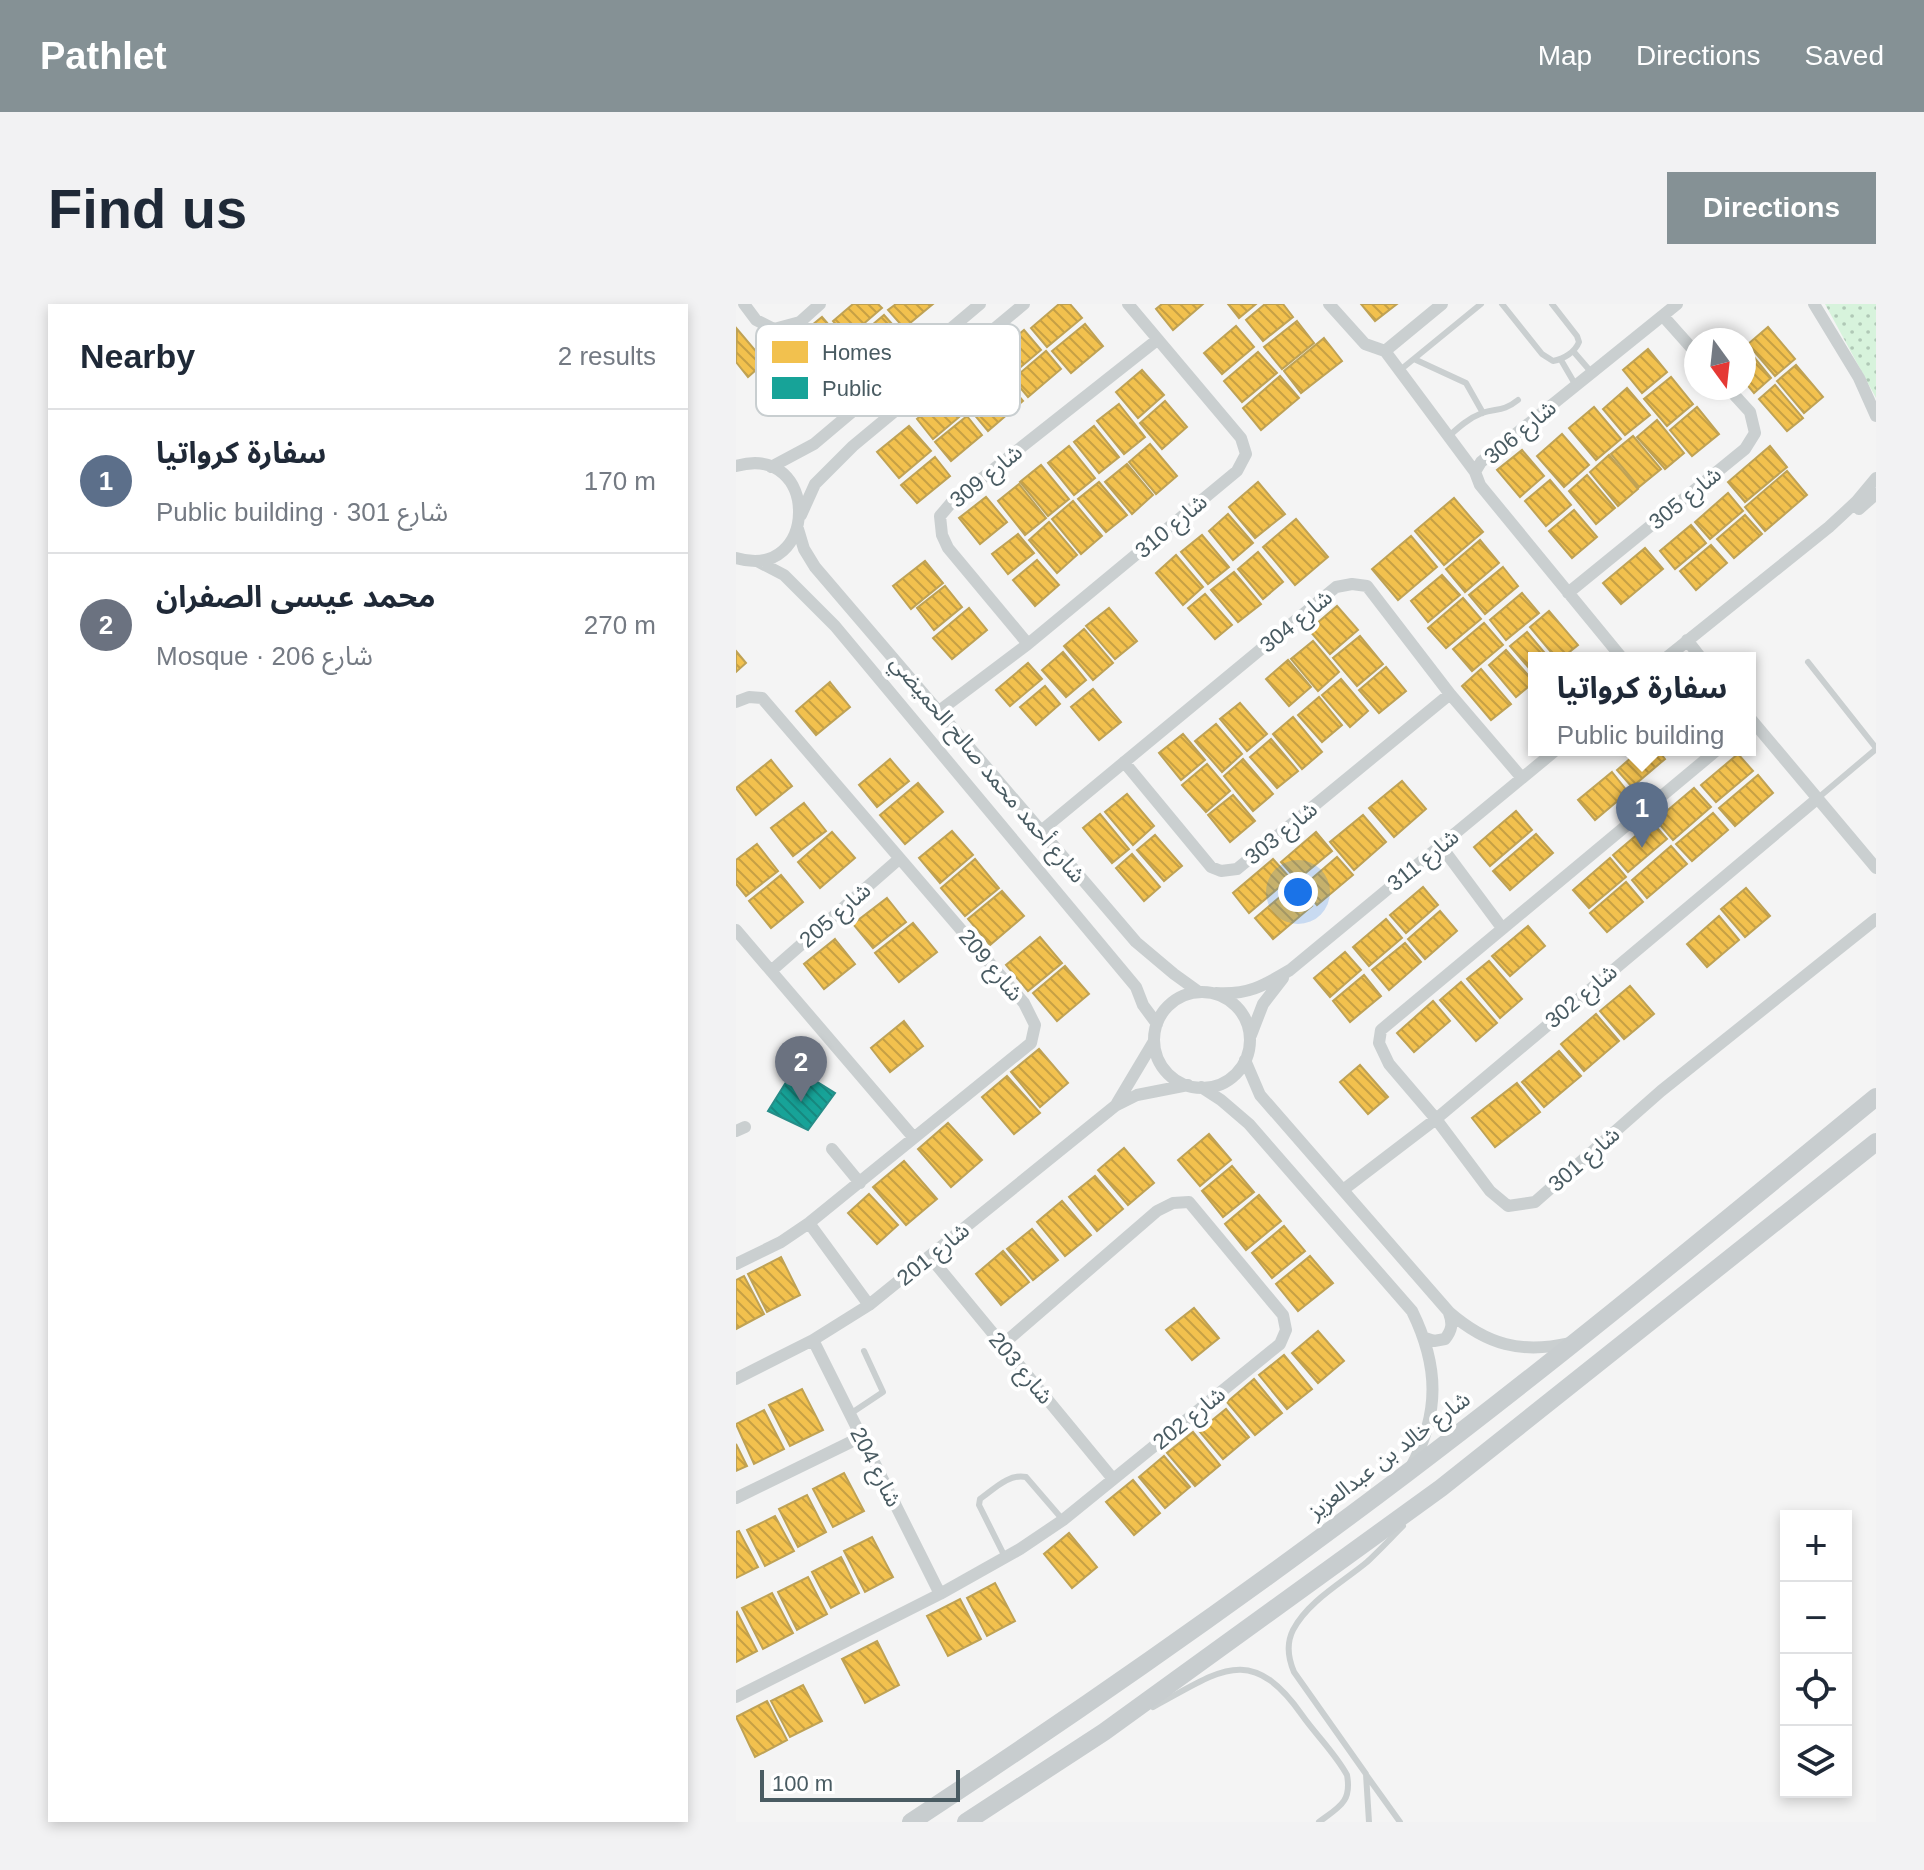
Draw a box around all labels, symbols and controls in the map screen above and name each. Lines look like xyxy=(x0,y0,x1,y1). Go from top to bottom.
text: Pathlet xyxy=(40,35,167,77)
text: Map xyxy=(1538,40,1592,71)
text: Directions xyxy=(1636,40,1761,71)
text: Saved xyxy=(1805,40,1884,71)
button: Directions xyxy=(1667,172,1876,244)
text: Find us xyxy=(48,177,247,240)
legend xyxy=(756,324,1020,416)
north arrow xyxy=(1684,328,1756,400)
text: Nearby xyxy=(80,337,195,375)
text: Homes xyxy=(822,340,892,365)
text: 2 results xyxy=(558,341,656,371)
text: Public xyxy=(822,376,882,401)
street label: شارع 306 xyxy=(1479,395,1563,472)
text: سفارة كرواتيا xyxy=(156,436,326,469)
street label: شارع 309 xyxy=(945,439,1030,516)
street label: شارع 305 xyxy=(1644,461,1729,538)
text: 1 xyxy=(99,466,113,496)
text: 170 m xyxy=(584,466,656,496)
street label: شارع 310 xyxy=(1130,489,1214,566)
text: Public building · شارع 301 xyxy=(156,497,448,527)
text: محمد عيسى الصفران xyxy=(156,580,435,613)
street label: شارع 304 xyxy=(1255,584,1340,661)
text: 2 xyxy=(99,610,113,640)
text: 270 m xyxy=(584,610,656,640)
text: Mosque · شارع 206 xyxy=(156,641,373,671)
street label: شارع أحمد محمد صالح الحميضي xyxy=(882,650,1091,890)
popup xyxy=(1528,652,1756,756)
text: سفارة كرواتيا xyxy=(1557,671,1727,704)
text: Public building xyxy=(1557,720,1725,750)
pin: 1 xyxy=(1616,782,1668,848)
street label: شارع 303 xyxy=(1240,796,1325,873)
street label: شارع 311 xyxy=(1382,824,1466,899)
your location xyxy=(1278,872,1318,912)
street label: شارع 205 xyxy=(794,877,878,956)
street label: شارع 209 xyxy=(951,924,1028,1008)
street label: شارع 302 xyxy=(1540,959,1624,1036)
pin: 2 xyxy=(775,1036,827,1102)
street label: شارع 301 xyxy=(1543,1121,1627,1200)
street label: شارع 201 xyxy=(892,1217,977,1294)
street label: شارع 203 xyxy=(981,1327,1058,1411)
street label: شارع 202 xyxy=(1148,1381,1233,1458)
street label: شارع خالد بن عبدالعزيز xyxy=(1302,1386,1477,1528)
street label: شارع 204 xyxy=(842,1423,907,1513)
map controls xyxy=(1780,1510,1852,1798)
button: + xyxy=(1780,1510,1852,1582)
button: − xyxy=(1780,1582,1852,1654)
button: locate xyxy=(1780,1654,1852,1726)
button: layers xyxy=(1780,1726,1852,1798)
scale bar xyxy=(760,1766,960,1802)
text: 100 m xyxy=(772,1771,833,1796)

